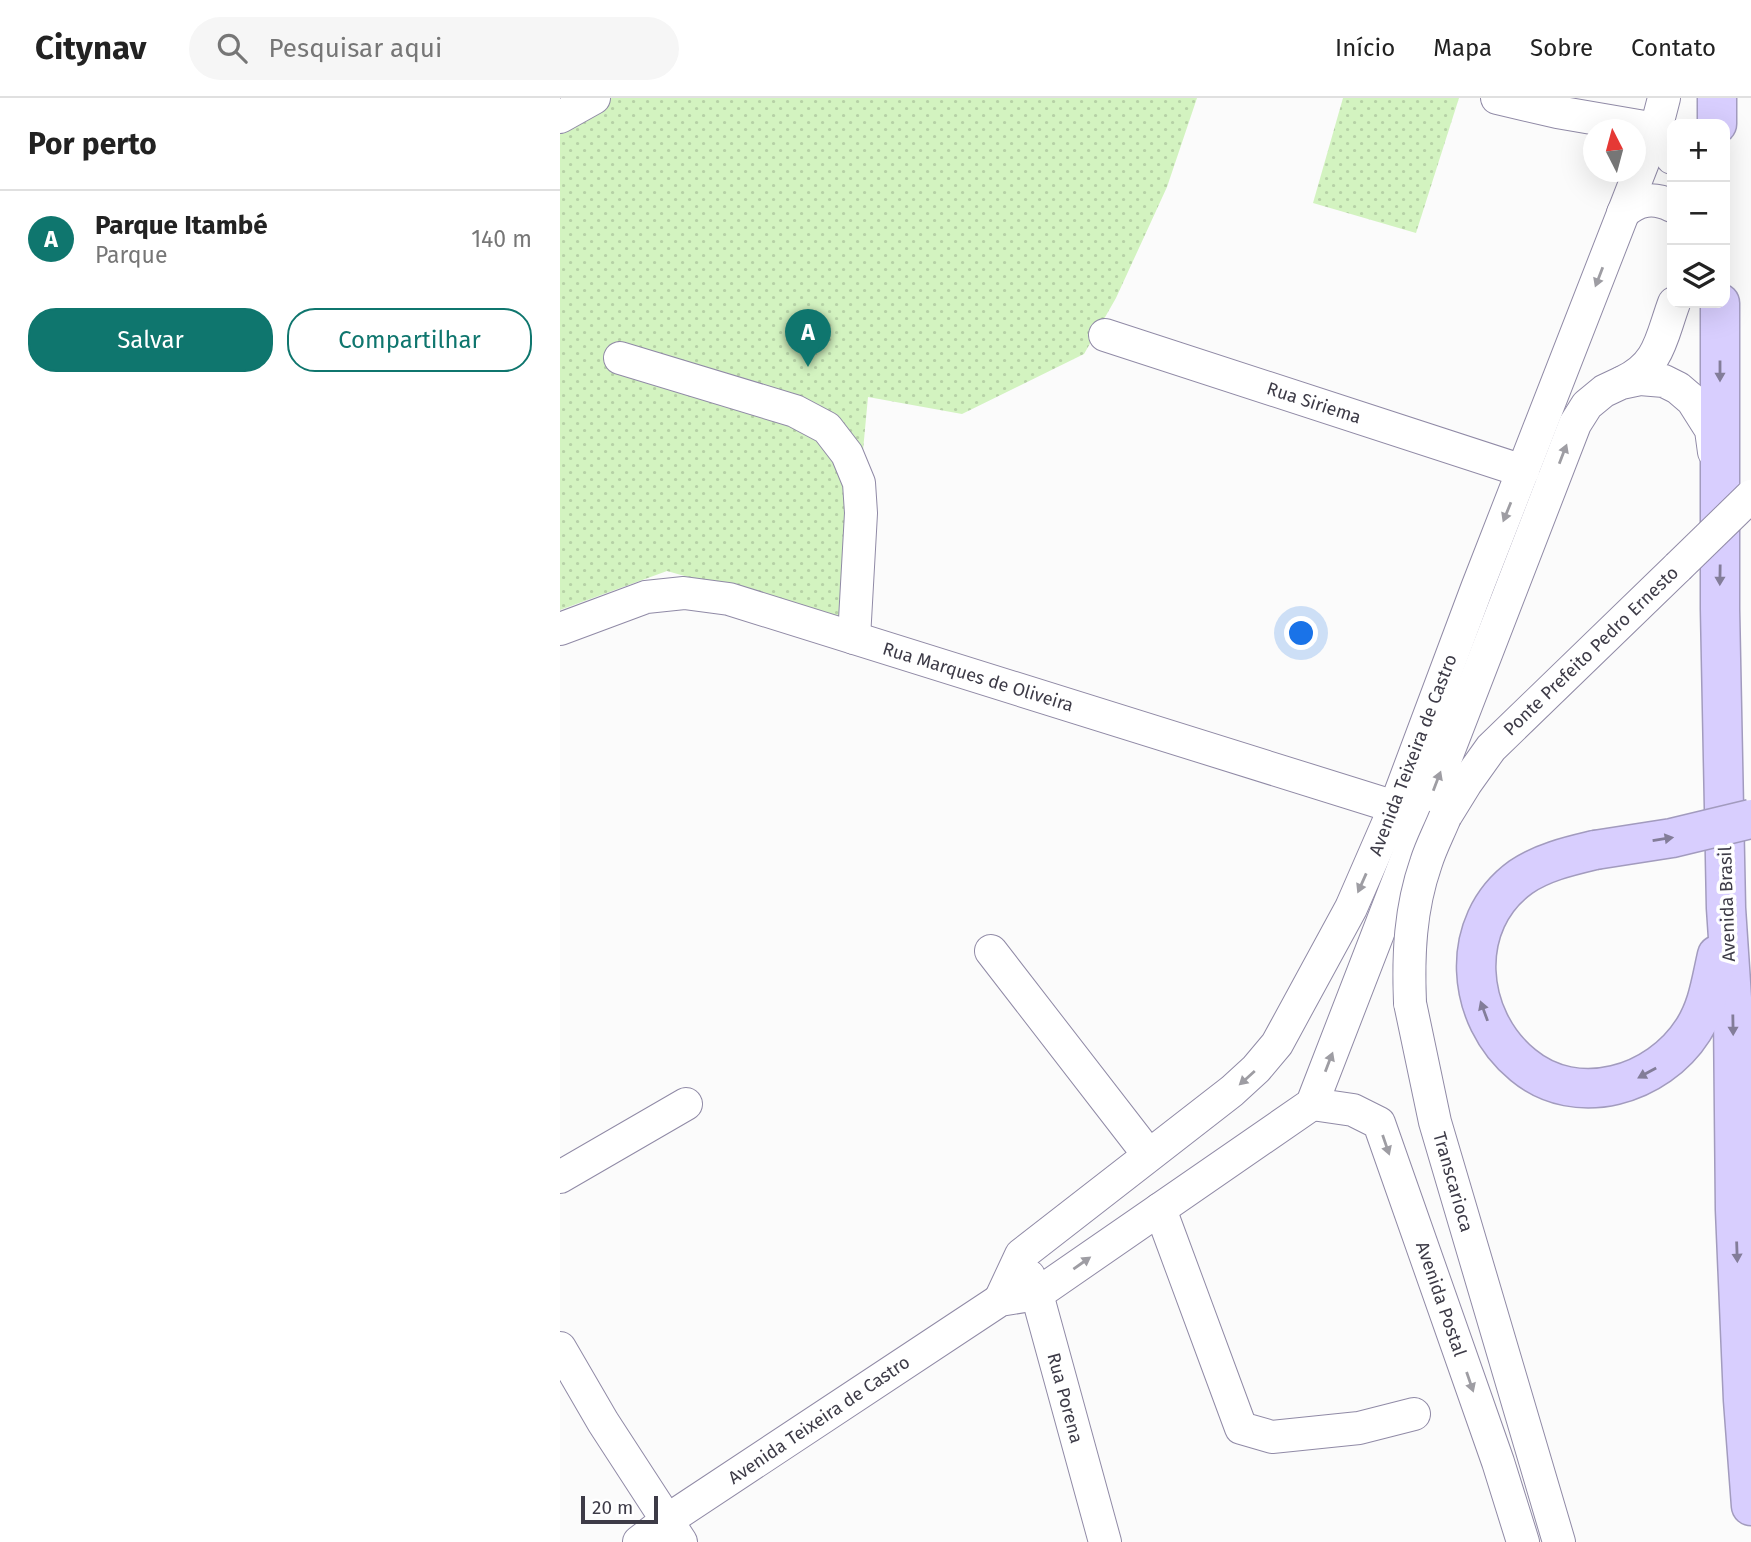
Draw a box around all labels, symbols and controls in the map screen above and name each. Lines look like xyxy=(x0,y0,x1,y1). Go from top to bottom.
search box xyxy=(189,17,679,80)
text: Citynav xyxy=(35,28,147,68)
icon: search xyxy=(213,29,251,67)
text: Pesquisar aqui xyxy=(269,33,442,64)
text: Início xyxy=(1335,34,1395,62)
text: Mapa xyxy=(1433,34,1492,62)
text: Sobre xyxy=(1530,34,1593,62)
text: Contato xyxy=(1631,34,1716,62)
north arrow xyxy=(1583,119,1646,182)
map controls xyxy=(1667,119,1730,308)
button: + xyxy=(1667,119,1730,182)
text: Por perto xyxy=(28,126,157,162)
button: − xyxy=(1667,182,1730,245)
text: Parque Itambé xyxy=(95,210,268,241)
text: A xyxy=(44,225,58,253)
text: 140 m xyxy=(471,225,532,253)
text: Parque xyxy=(95,241,167,269)
button: layers xyxy=(1667,245,1730,308)
one-way arrow xyxy=(1593,267,1604,288)
button: Salvar xyxy=(28,308,273,372)
button: Compartilhar xyxy=(287,308,532,372)
pin: A xyxy=(785,309,831,367)
one-way arrow xyxy=(1714,360,1726,382)
street label: Rua Siriema xyxy=(1264,377,1364,429)
one-way arrow xyxy=(1558,444,1569,465)
one-way arrow xyxy=(1502,501,1513,522)
street label: Ponte Prefeito Pedro Ernesto xyxy=(1499,562,1683,740)
one-way arrow xyxy=(1714,565,1726,587)
your location xyxy=(1284,616,1318,650)
street label: Rua Marques de Oliveira xyxy=(880,637,1076,717)
street label: Avenida Teixeira de Castro xyxy=(1364,651,1462,859)
one-way arrow xyxy=(1432,770,1443,791)
one-way arrow xyxy=(1652,833,1674,844)
street label: Avenida Brasil xyxy=(1714,846,1740,962)
one-way arrow xyxy=(1356,873,1367,894)
one-way arrow xyxy=(1478,1000,1489,1021)
one-way arrow xyxy=(1728,1014,1739,1036)
one-way arrow xyxy=(1323,1051,1334,1072)
one-way arrow xyxy=(1638,1067,1657,1079)
one-way arrow xyxy=(1238,1069,1255,1085)
street label: Transcarioca xyxy=(1428,1130,1478,1234)
one-way arrow xyxy=(1381,1134,1392,1155)
street label: Avenida Postal xyxy=(1411,1239,1471,1359)
one-way arrow xyxy=(1732,1242,1743,1264)
one-way arrow xyxy=(1073,1256,1091,1270)
street label: Rua Porena xyxy=(1042,1350,1088,1446)
street label: Avenida Teixeira de Castro xyxy=(724,1351,914,1489)
one-way arrow xyxy=(1465,1372,1476,1393)
scale bar xyxy=(581,1493,658,1525)
text: 20 m xyxy=(592,1496,633,1519)

